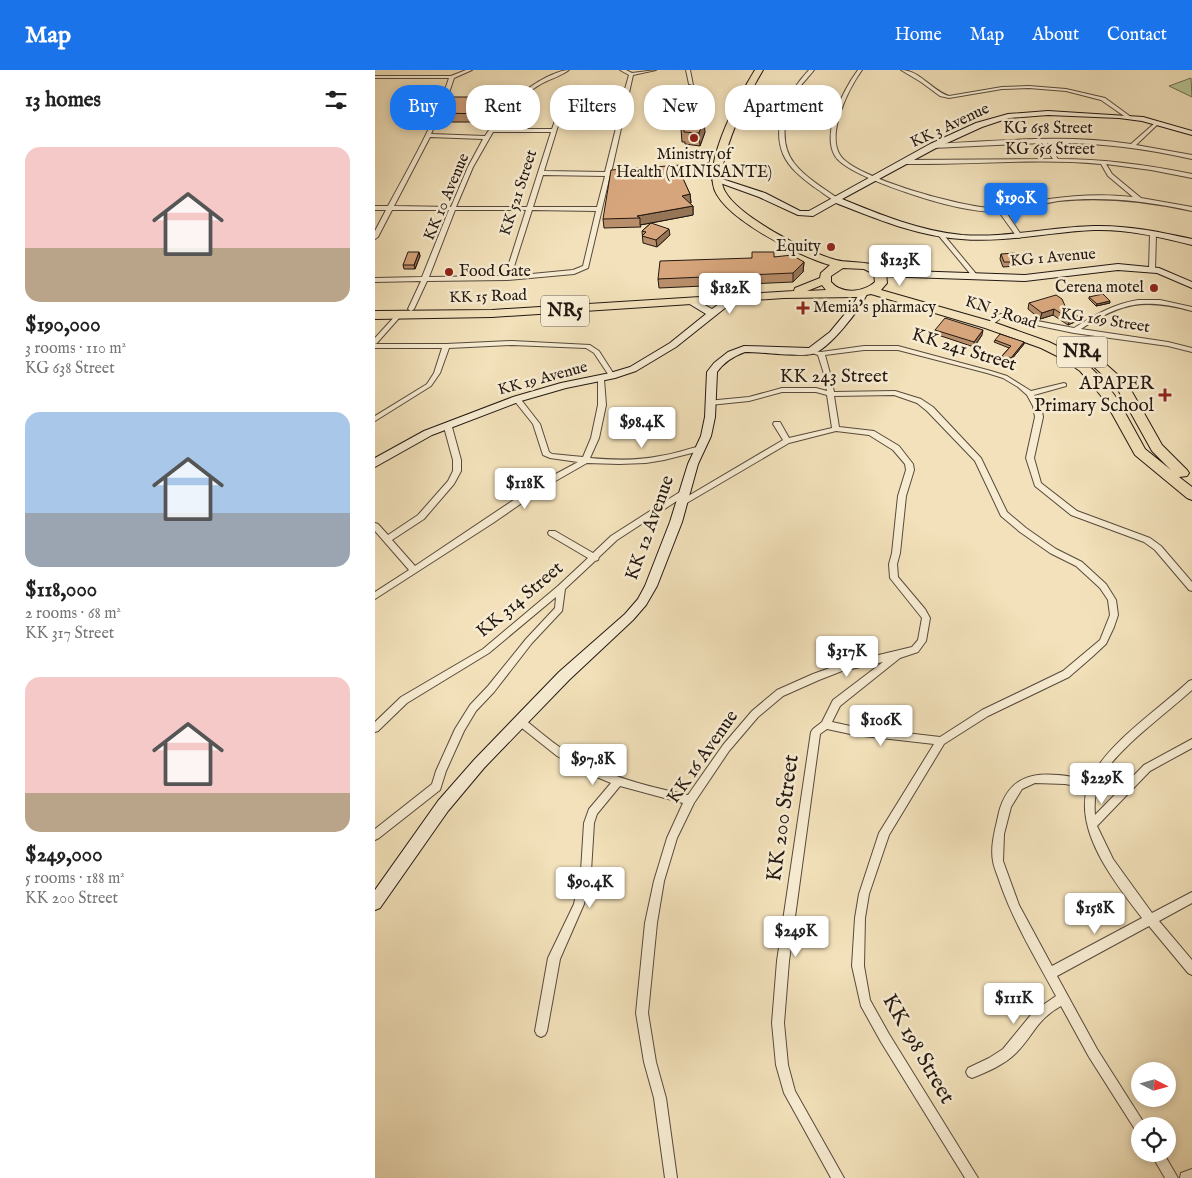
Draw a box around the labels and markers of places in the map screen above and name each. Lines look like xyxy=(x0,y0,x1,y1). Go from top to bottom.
marker: Ministry of Health (MINISANTE) xyxy=(688,132,700,144)
place label: Ministry of Health (MINISANTE) xyxy=(616,145,772,183)
pin: $190K xyxy=(981,182,1051,225)
place label: Equity xyxy=(776,237,821,257)
marker: Equity xyxy=(825,241,837,253)
pin: $123K xyxy=(865,244,935,287)
place label: Food Gate xyxy=(459,262,531,282)
marker: Food Gate xyxy=(443,266,455,278)
pin: $182K xyxy=(695,272,765,315)
place label: Cerena motel xyxy=(1055,278,1145,298)
marker: Cerena motel xyxy=(1148,282,1160,294)
place label: Memia's pharmacy xyxy=(813,298,936,318)
marker: Memia's pharmacy xyxy=(797,302,809,314)
place label: APAPER Primary School xyxy=(1034,372,1155,418)
marker: APAPER Primary School xyxy=(1158,388,1172,402)
pin: $98.4K xyxy=(601,406,683,449)
pin: $118K xyxy=(490,468,560,510)
pin: $317K xyxy=(812,636,882,678)
pin: $106K xyxy=(846,704,916,747)
pin: $97.8K xyxy=(552,744,634,786)
pin: $229K xyxy=(1067,762,1137,805)
pin: $90.4K xyxy=(549,866,631,909)
pin: $158K xyxy=(1060,892,1130,935)
pin: $249K xyxy=(761,916,831,958)
pin: $111K xyxy=(979,982,1049,1025)

